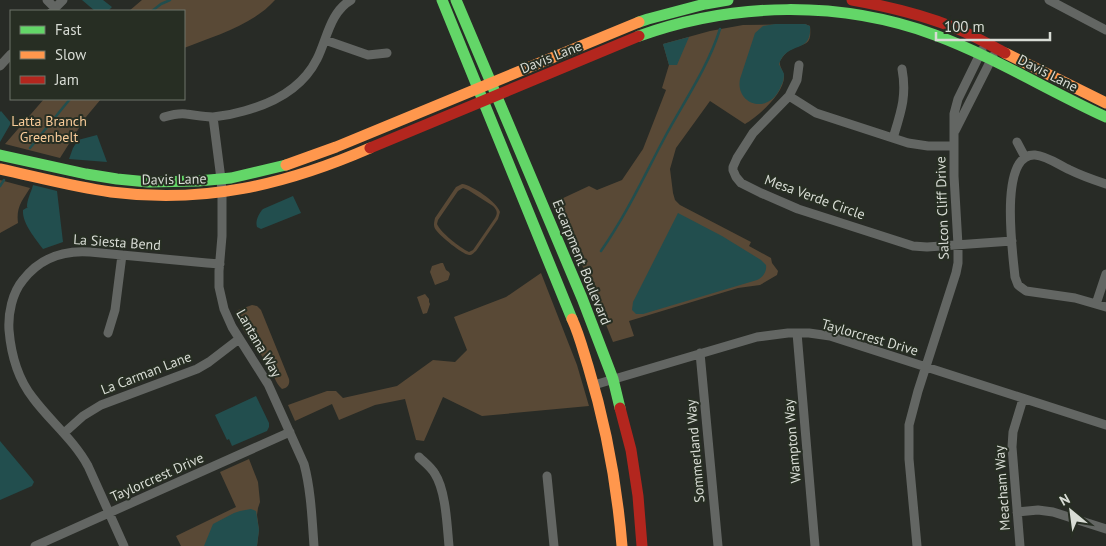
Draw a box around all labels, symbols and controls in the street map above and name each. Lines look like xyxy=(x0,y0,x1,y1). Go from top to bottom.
legend xyxy=(10,10,185,100)
scale bar xyxy=(936,10,1050,42)
text: 100 m xyxy=(944,17,985,36)
text: Fast xyxy=(55,20,82,39)
street label: Davis Lane xyxy=(518,36,584,78)
text: Slow xyxy=(55,45,86,64)
street label: Davis Lane xyxy=(1015,50,1081,96)
text: Jam xyxy=(54,70,79,89)
park label: Latta Branch Greenbelt xyxy=(11,112,87,146)
street label: Salcon Cliff Drive xyxy=(931,156,953,260)
street label: Davis Lane xyxy=(141,169,207,189)
street label: Mesa Verde Circle xyxy=(762,170,868,224)
street label: Escarpment Boulevard xyxy=(549,197,615,327)
street label: La Siesta Bend xyxy=(73,230,161,254)
street label: Lantana Way xyxy=(232,306,286,381)
street label: Taylorcrest Drive xyxy=(819,315,921,359)
street label: La Carman Lane xyxy=(98,347,194,399)
street label: Sommerland Way xyxy=(681,398,708,503)
street label: Wampton Way xyxy=(779,398,805,484)
street label: Meacham Way xyxy=(990,444,1014,531)
street label: Taylorcrest Drive xyxy=(108,448,206,506)
north arrow xyxy=(1046,486,1096,536)
text: N xyxy=(1056,490,1073,510)

